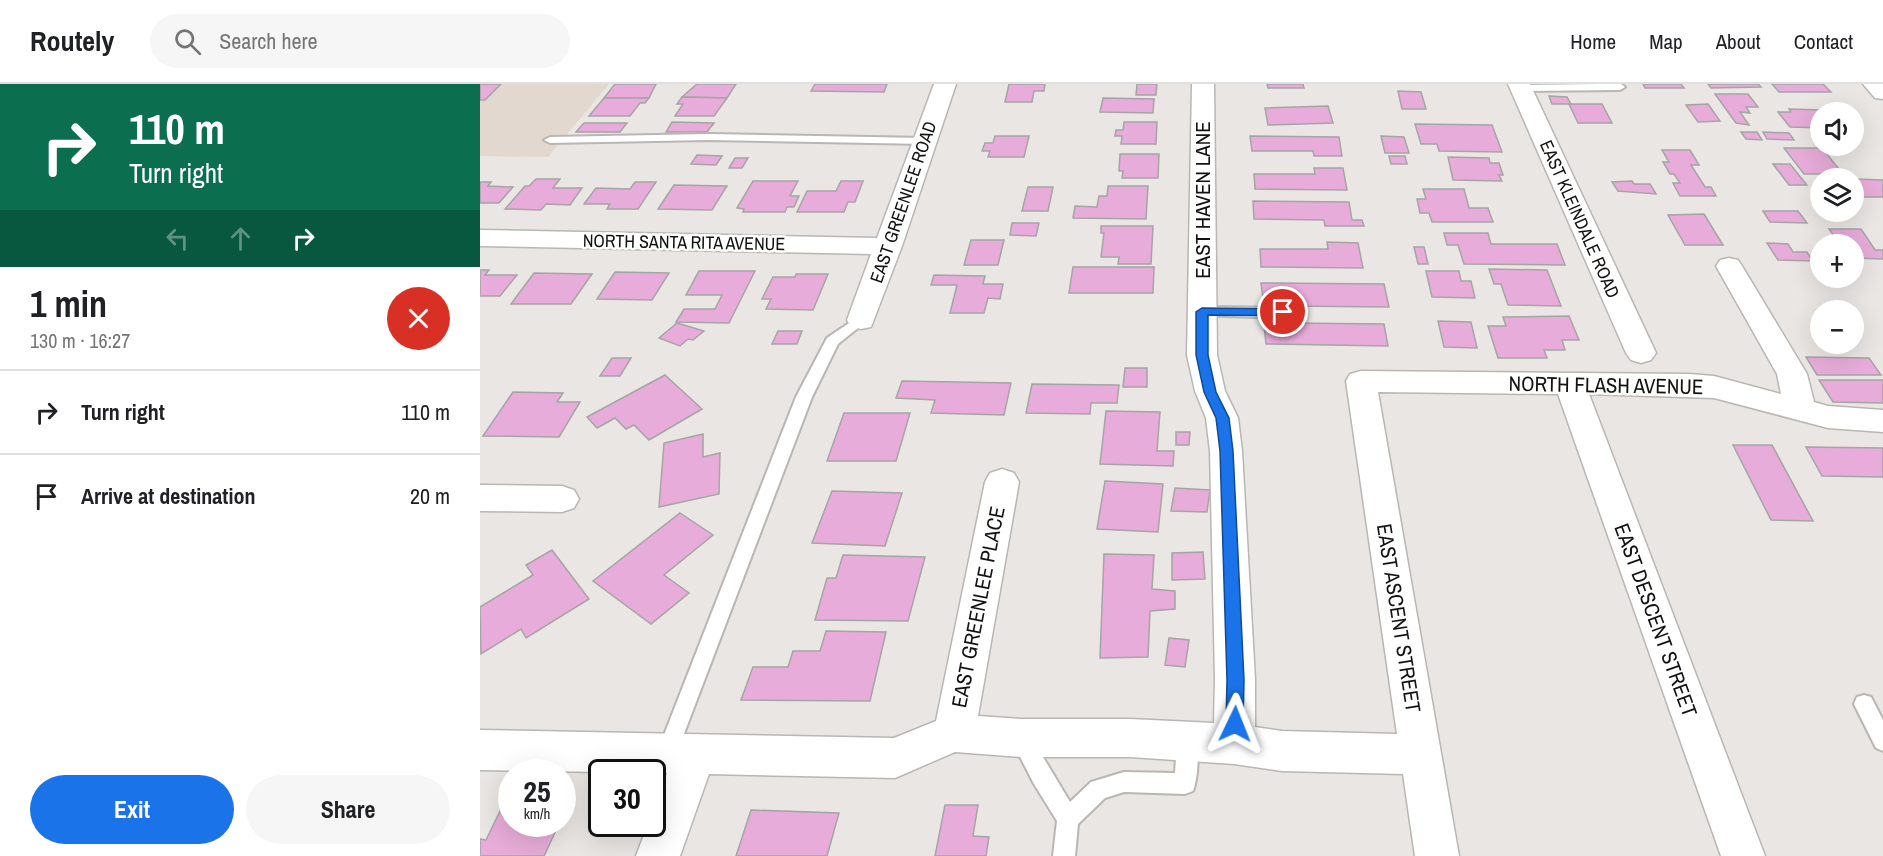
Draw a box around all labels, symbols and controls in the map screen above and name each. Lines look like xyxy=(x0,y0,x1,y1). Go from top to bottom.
search box xyxy=(150,14,570,68)
text: Routely xyxy=(30,22,114,60)
icon: search xyxy=(171,25,204,58)
text: Search here xyxy=(219,26,317,56)
text: Home xyxy=(1570,27,1616,56)
text: Map xyxy=(1649,27,1683,56)
text: About xyxy=(1716,27,1761,56)
text: Contact xyxy=(1794,27,1853,56)
text: 110 m xyxy=(129,101,225,157)
map controls xyxy=(1810,102,1864,354)
button: sound xyxy=(1810,102,1864,156)
icon: right xyxy=(30,108,108,186)
street label: EAST GREENLEE ROAD xyxy=(864,118,942,286)
street label: EAST HAVEN LANE xyxy=(1188,121,1217,279)
street label: EAST KLEINDALE ROAD xyxy=(1534,136,1626,302)
text: Turn right xyxy=(129,155,223,191)
button: layers xyxy=(1810,168,1864,222)
icon: left xyxy=(161,222,194,255)
icon: ahead xyxy=(224,222,257,255)
icon: right xyxy=(287,222,320,255)
street label: NORTH SANTA RITA AVENUE xyxy=(583,228,785,256)
button: + xyxy=(1810,234,1864,288)
text: 1 min xyxy=(30,280,107,328)
pin xyxy=(1257,286,1308,337)
button: close xyxy=(387,287,450,350)
icon: arrive xyxy=(1266,295,1299,328)
button: − xyxy=(1810,300,1864,354)
text: 130 m · 16:27 xyxy=(30,327,130,354)
street label: NORTH FLASH AVENUE xyxy=(1508,369,1704,401)
icon: right xyxy=(30,396,63,429)
text: Turn right xyxy=(81,397,165,427)
text: 110 m xyxy=(401,397,450,427)
icon: arrive xyxy=(30,480,63,513)
text: Arrive at destination xyxy=(81,481,255,511)
text: 20 m xyxy=(410,481,450,511)
street label: EAST GREENLEE PLACE xyxy=(944,504,1012,710)
street label: EAST DESCENT STREET xyxy=(1607,519,1705,721)
street label: EAST ASCENT STREET xyxy=(1370,522,1428,715)
position arrow xyxy=(1203,692,1267,756)
speed limit sign: 30 xyxy=(588,759,666,837)
text: 25 xyxy=(523,771,551,811)
button: Exit xyxy=(30,775,234,844)
button: Share xyxy=(246,775,450,844)
text: km/h xyxy=(524,803,550,824)

